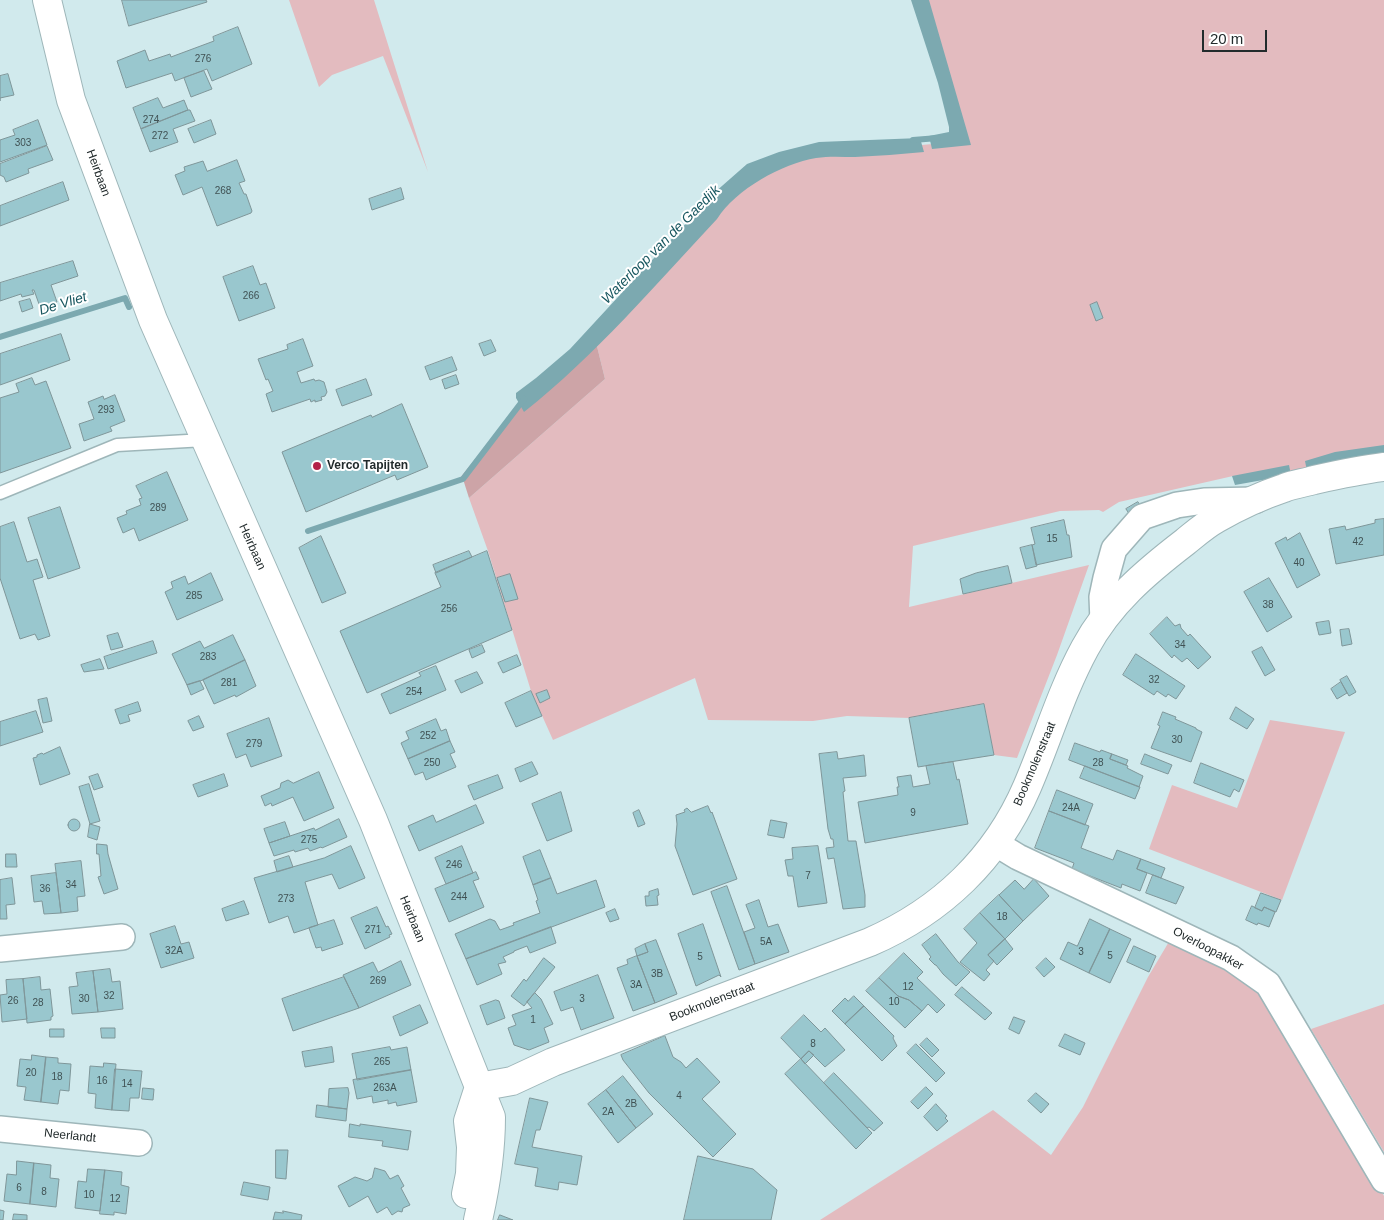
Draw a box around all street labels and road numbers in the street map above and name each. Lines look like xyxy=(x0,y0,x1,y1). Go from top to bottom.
street label: Heirbaan xyxy=(83,148,113,198)
street label: Heirbaan xyxy=(236,522,268,572)
street label: Bookmolenstraat xyxy=(1011,720,1059,808)
street label: Heirbaan xyxy=(396,894,428,944)
street label: Overloopakker xyxy=(1170,924,1246,974)
street label: Bookmolenstraat xyxy=(667,979,757,1025)
street label: Neerlandt xyxy=(43,1126,97,1146)

